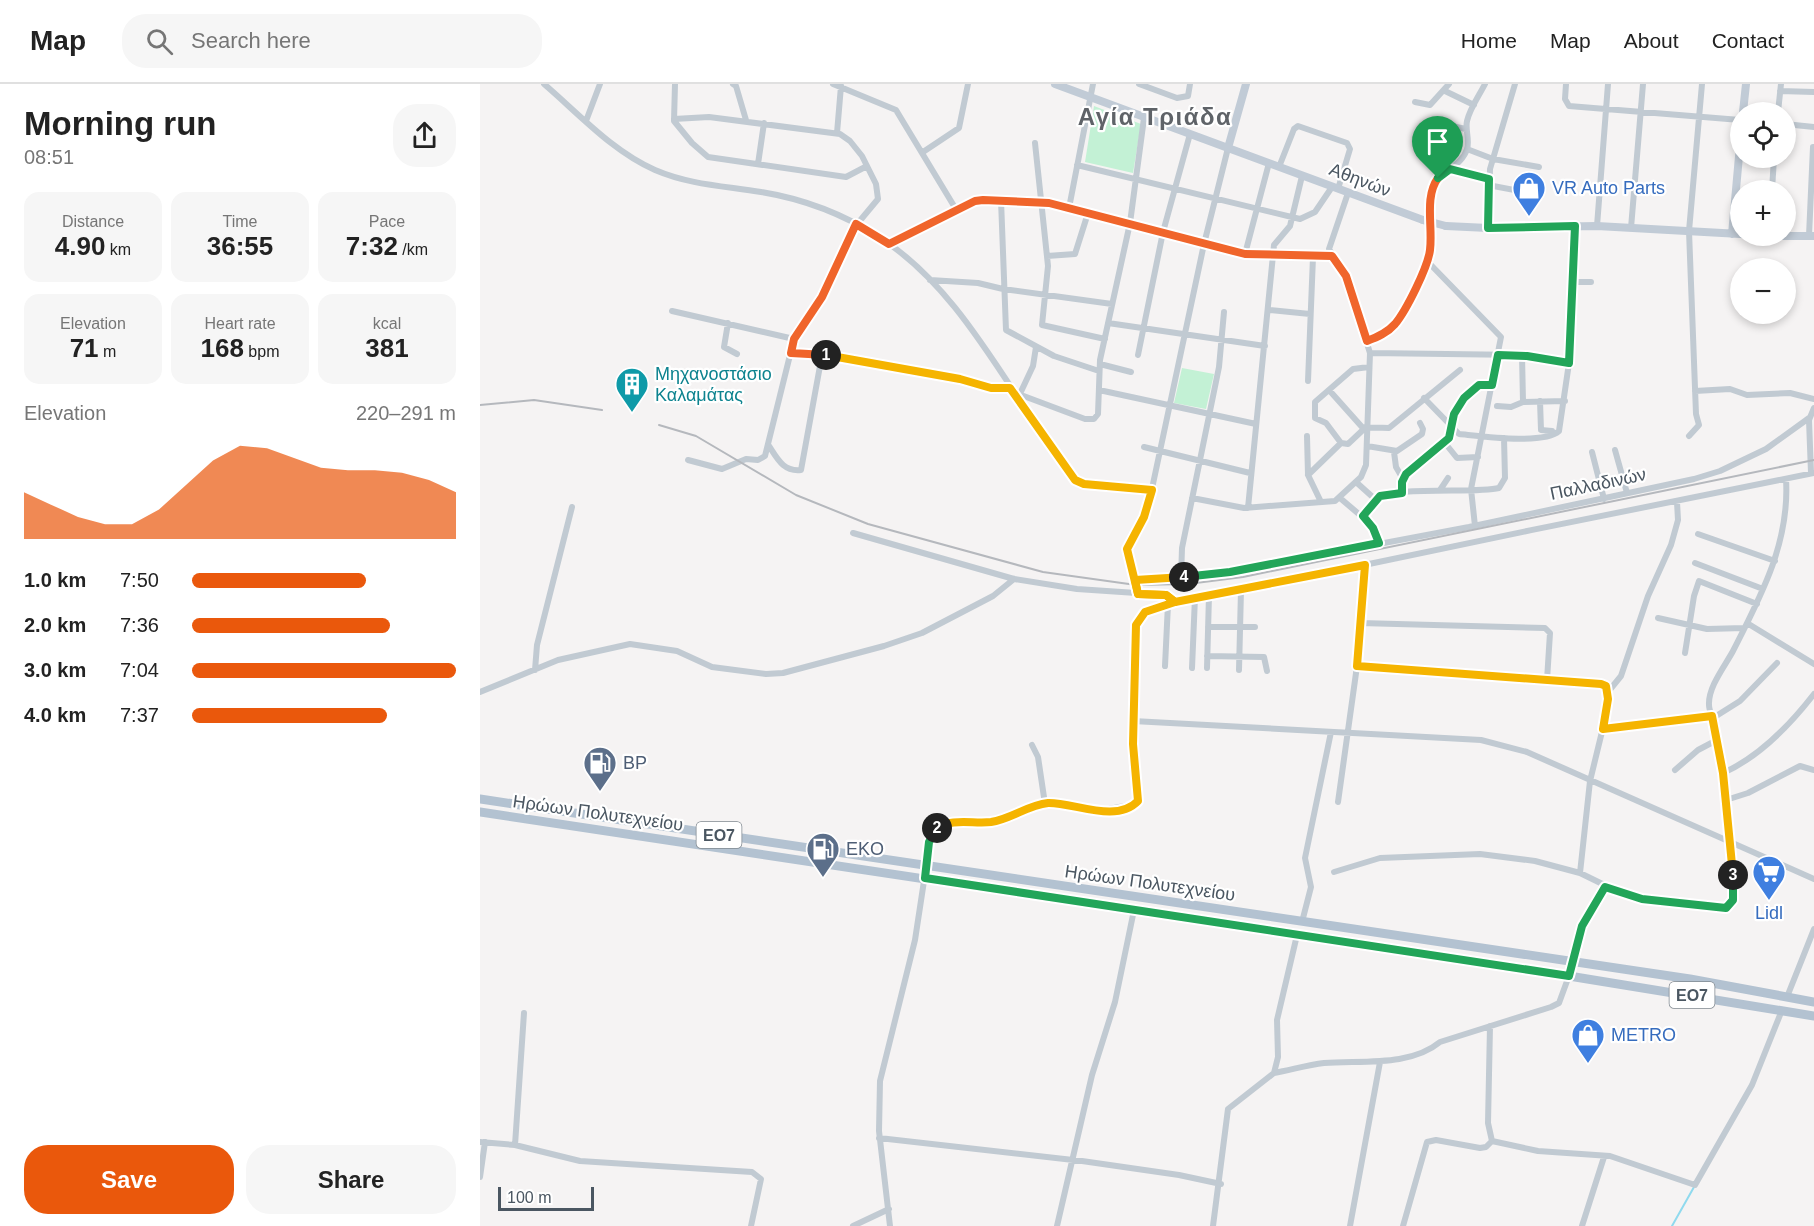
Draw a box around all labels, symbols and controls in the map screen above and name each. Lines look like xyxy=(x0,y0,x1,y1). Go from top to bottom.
search box xyxy=(122,14,542,68)
text: Map xyxy=(30,25,86,56)
icon: search xyxy=(143,25,176,58)
text: Search here xyxy=(191,28,311,53)
text: Home xyxy=(1461,29,1517,52)
text: Map xyxy=(1550,29,1591,52)
text: About xyxy=(1624,29,1679,52)
text: Contact xyxy=(1712,29,1784,52)
map controls xyxy=(1730,102,1796,324)
button: locate xyxy=(1730,102,1796,168)
district label: Αγία Τριάδα xyxy=(1078,103,1232,130)
button: share xyxy=(393,104,456,167)
text: Morning run xyxy=(24,105,216,142)
pin xyxy=(1412,116,1463,178)
icon: arrive xyxy=(1421,125,1454,158)
text: 08:51 xyxy=(24,146,74,168)
street label: Αθηνών xyxy=(1326,159,1394,201)
shop icon: VR Auto Parts xyxy=(1511,170,1547,217)
place label: VR Auto Parts xyxy=(1552,178,1665,198)
button: + xyxy=(1730,180,1796,246)
text: Distance xyxy=(62,213,124,230)
text: Time xyxy=(223,213,257,230)
text: Pace xyxy=(369,213,405,230)
text: 4.90 xyxy=(55,231,105,261)
text: 36:55 xyxy=(207,231,273,261)
text: 7:32 xyxy=(346,231,398,261)
text: km xyxy=(105,241,131,258)
text: /km xyxy=(398,241,428,258)
button: − xyxy=(1730,258,1796,324)
text: Elevation xyxy=(60,315,126,332)
text: Heart rate xyxy=(204,315,276,332)
text: kcal xyxy=(373,315,401,332)
text: 71 xyxy=(70,333,99,363)
text: 168 xyxy=(201,333,244,363)
text: 381 xyxy=(365,333,409,363)
pin: 1 xyxy=(811,340,841,370)
text: m xyxy=(99,343,116,360)
text: bpm xyxy=(244,343,279,360)
text: 1 xyxy=(822,346,830,363)
place label: Μηχανοστάσιο Καλαμάτας xyxy=(655,364,772,405)
building icon: Μηχανοστάσιο Καλαμάτας xyxy=(614,366,650,413)
text: Elevation xyxy=(24,402,106,424)
text: 220–291 m xyxy=(356,402,456,424)
street label: Παλλαδινών xyxy=(1548,464,1648,504)
pin: 4 xyxy=(1169,562,1199,592)
text: 4 xyxy=(1180,568,1188,585)
text: 1.0 km xyxy=(24,569,86,591)
text: 7:50 xyxy=(120,569,159,591)
text: 2.0 km xyxy=(24,614,86,636)
text: 7:36 xyxy=(120,614,159,636)
text: 3.0 km xyxy=(24,659,86,681)
text: 7:04 xyxy=(120,659,159,681)
text: 4.0 km xyxy=(24,704,86,726)
text: 7:37 xyxy=(120,704,159,726)
fuel station icon: BP xyxy=(582,745,618,792)
place label: BP xyxy=(623,753,647,773)
street label: Ηρώων Πολυτεχνείου xyxy=(511,791,685,835)
pin: 2 xyxy=(922,813,952,843)
text: 2 xyxy=(933,819,941,836)
road number: ΕΟ7 xyxy=(696,822,742,848)
fuel station icon: EKO xyxy=(805,831,841,878)
place label: EKO xyxy=(846,839,884,859)
supermarket icon: Lidl xyxy=(1751,854,1787,901)
pin: 3 xyxy=(1718,860,1748,890)
street label: Ηρώων Πολυτεχνείου xyxy=(1063,861,1237,905)
text: 3 xyxy=(1729,866,1737,883)
place label: Lidl xyxy=(1755,903,1783,923)
road number: ΕΟ7 xyxy=(1670,982,1714,1008)
shop icon: METRO xyxy=(1570,1017,1606,1064)
place label: METRO xyxy=(1611,1025,1676,1045)
button: Save xyxy=(24,1145,234,1214)
button: Share xyxy=(246,1145,456,1214)
scale bar xyxy=(498,1184,594,1212)
text: 100 m xyxy=(507,1189,551,1206)

